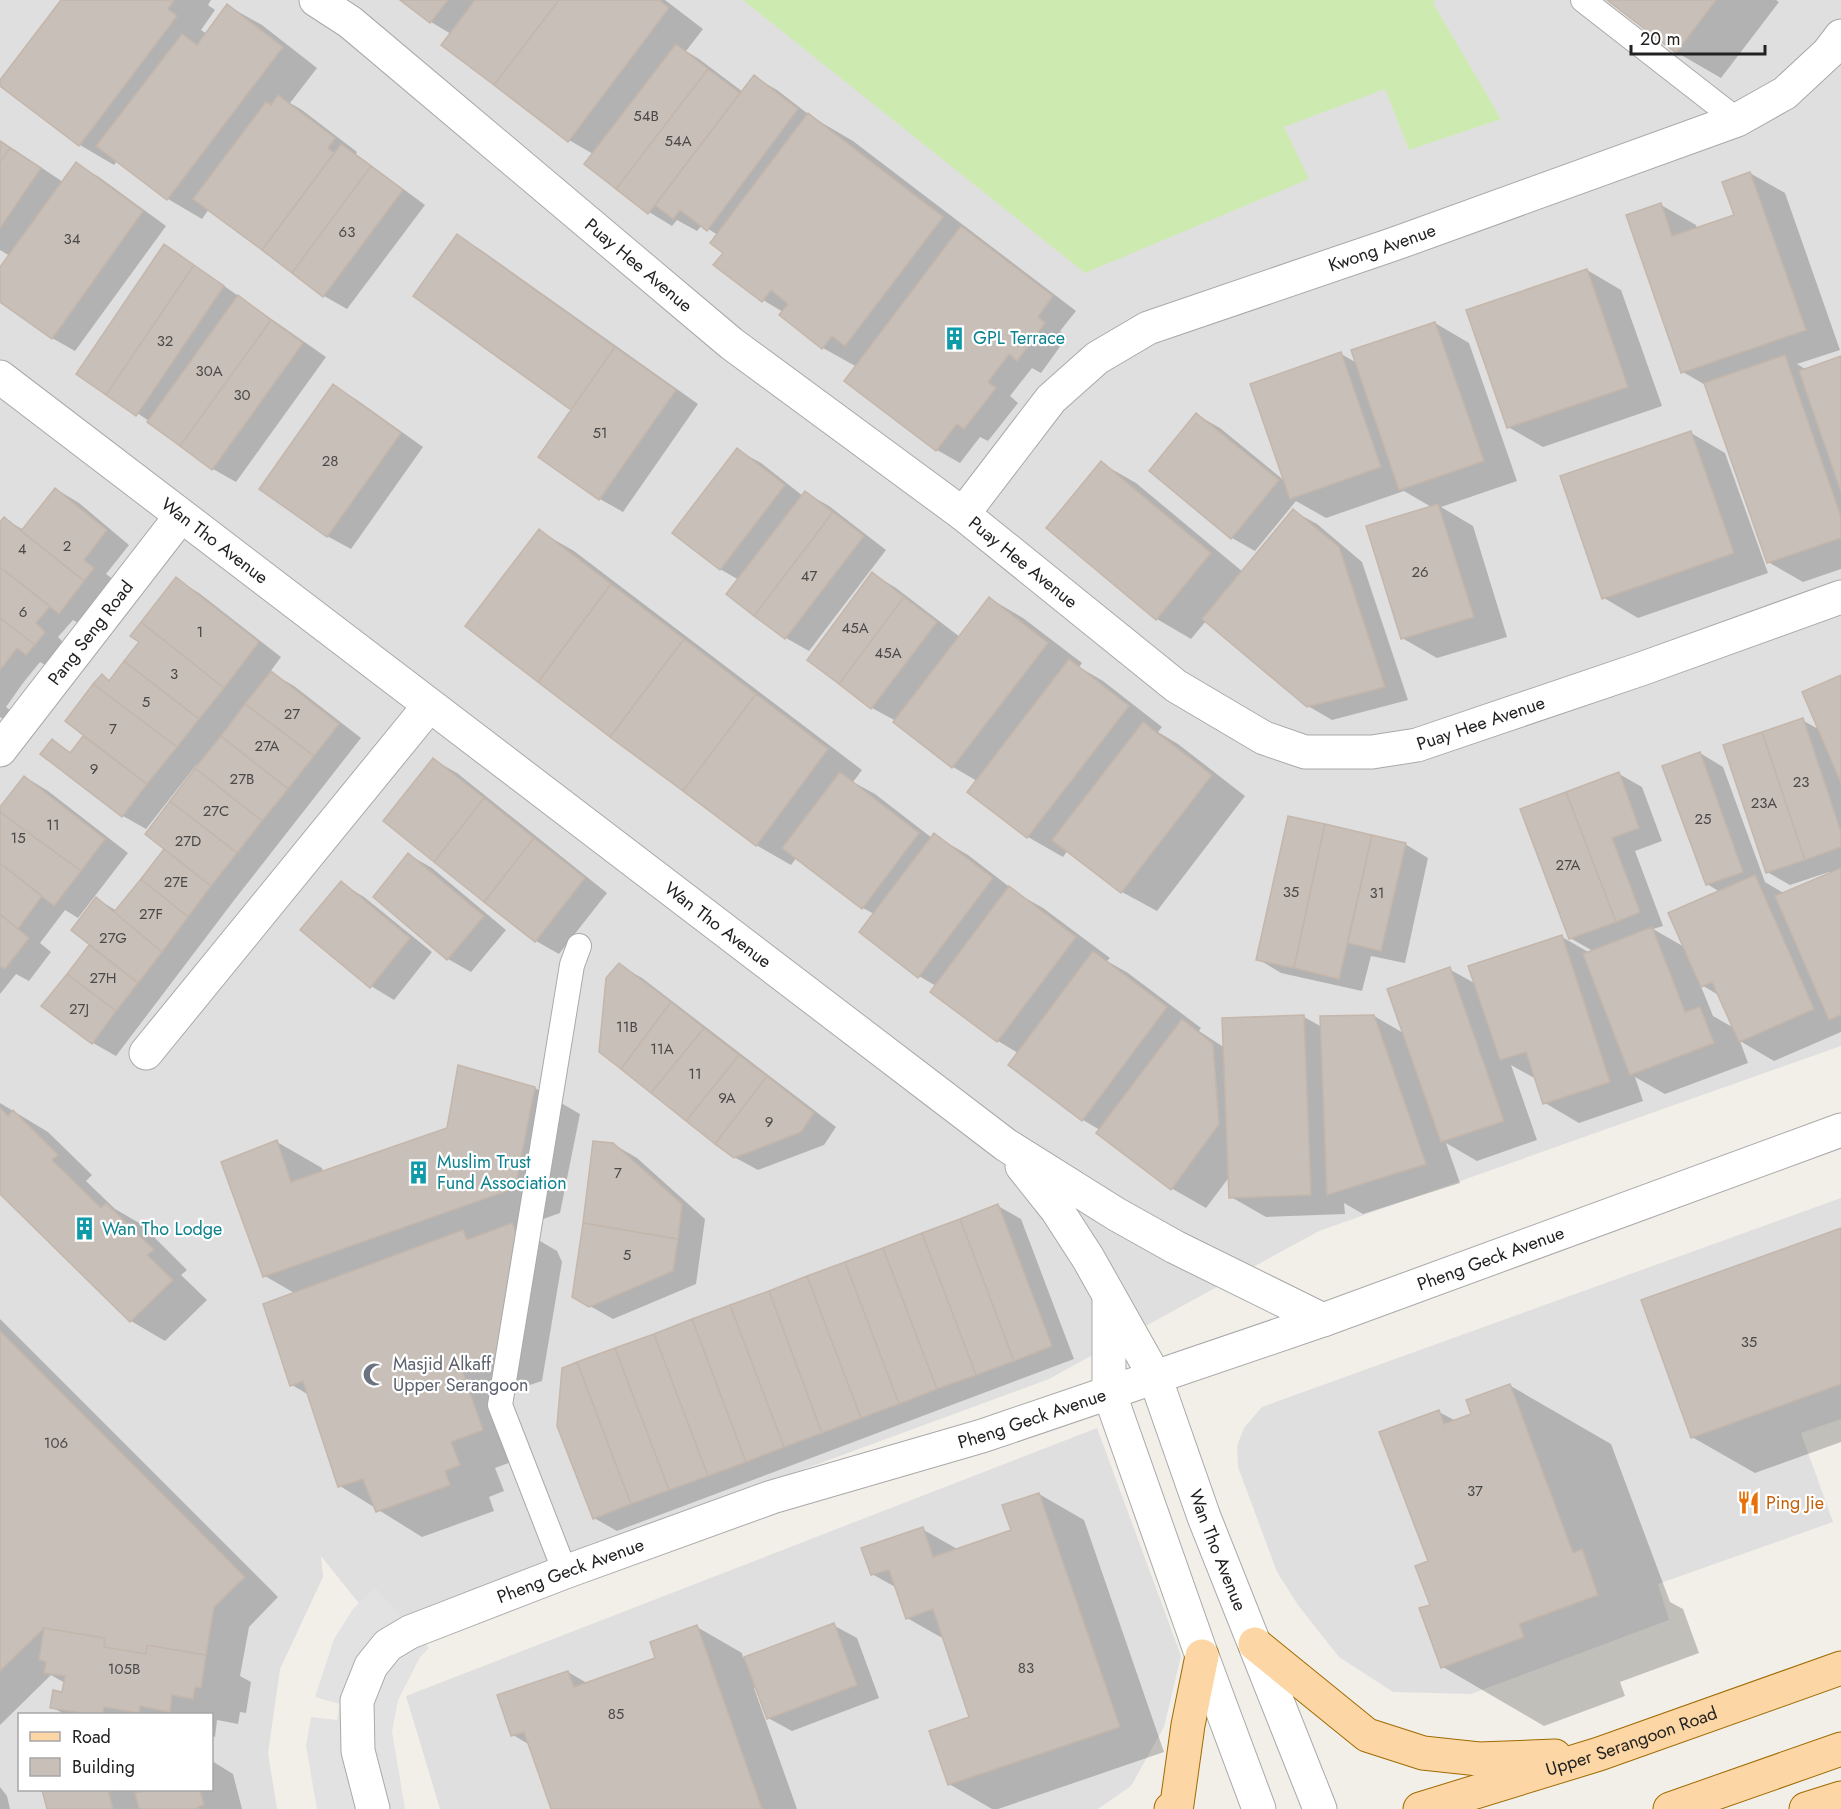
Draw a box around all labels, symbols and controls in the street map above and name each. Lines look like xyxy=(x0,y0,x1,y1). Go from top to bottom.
scale bar xyxy=(1631,18,1764,56)
text: 20 m xyxy=(1640,26,1680,52)
house number: 54B xyxy=(633,105,659,127)
house number: 54A xyxy=(664,130,692,152)
street label: Puay Hee Avenue xyxy=(579,212,698,318)
street label: Kwong Avenue xyxy=(1325,217,1439,279)
house number: 63 xyxy=(339,221,355,243)
house number: 34 xyxy=(64,228,81,250)
building icon: GPL Terrace xyxy=(942,325,968,351)
place label: GPL Terrace xyxy=(973,325,1065,351)
house number: 32 xyxy=(157,330,173,352)
house number: 30A xyxy=(195,360,223,382)
house number: 30 xyxy=(233,384,251,406)
house number: 51 xyxy=(592,422,608,444)
house number: 28 xyxy=(322,450,338,472)
street label: Wan Tho Avenue xyxy=(156,491,274,590)
street label: Puay Hee Avenue xyxy=(963,510,1083,615)
house number: 2 xyxy=(63,535,71,557)
house number: 4 xyxy=(18,538,27,560)
house number: 26 xyxy=(1411,561,1429,583)
house number: 47 xyxy=(801,565,817,587)
street label: Pang Seng Road xyxy=(42,575,139,691)
house number: 6 xyxy=(19,601,27,623)
house number: 45A xyxy=(841,617,869,639)
house number: 1 xyxy=(197,621,203,643)
house number: 45A xyxy=(874,642,902,664)
house number: 3 xyxy=(170,663,178,685)
street label: Puay Hee Avenue xyxy=(1413,690,1548,757)
house number: 5 xyxy=(142,691,150,713)
house number: 27 xyxy=(284,703,300,725)
house number: 7 xyxy=(109,718,117,740)
house number: 27A xyxy=(255,735,280,757)
house number: 9 xyxy=(90,758,98,780)
house number: 27B xyxy=(230,768,254,790)
house number: 23 xyxy=(1793,771,1809,793)
house number: 23A xyxy=(1751,792,1777,814)
house number: 27C xyxy=(203,800,229,822)
house number: 25 xyxy=(1695,808,1712,830)
house number: 11 xyxy=(46,814,60,836)
house number: 15 xyxy=(10,827,26,849)
house number: 27D xyxy=(175,830,201,852)
house number: 27A xyxy=(1556,854,1581,876)
house number: 27E xyxy=(164,871,188,893)
street label: Wan Tho Avenue xyxy=(659,876,777,974)
house number: 35 xyxy=(1283,881,1299,903)
house number: 31 xyxy=(1370,882,1384,904)
house number: 27F xyxy=(139,903,163,925)
house number: 27G xyxy=(99,927,127,949)
house number: 27H xyxy=(89,967,117,989)
house number: 27J xyxy=(69,998,89,1020)
house number: 11B xyxy=(616,1016,638,1038)
house number: 11A xyxy=(650,1038,674,1060)
house number: 11 xyxy=(688,1063,702,1085)
house number: 9A xyxy=(718,1087,736,1109)
house number: 9 xyxy=(765,1111,773,1133)
place label: Muslim Trust Fund Association xyxy=(437,1149,567,1196)
building icon: Muslim Trust Fund Association xyxy=(406,1159,432,1185)
house number: 7 xyxy=(614,1162,622,1184)
building icon: Wan Tho Lodge xyxy=(71,1216,97,1242)
place label: Wan Tho Lodge xyxy=(102,1216,222,1242)
street label: Pheng Geck Avenue xyxy=(1413,1220,1568,1297)
house number: 5 xyxy=(623,1244,631,1266)
house number: 35 xyxy=(1741,1331,1757,1353)
place label: Masjid Alkaff Upper Serangoon xyxy=(393,1351,528,1398)
mosque icon: Masjid Alkaff Upper Serangoon xyxy=(362,1361,388,1387)
street label: Pheng Geck Avenue xyxy=(955,1382,1110,1455)
house number: 106 xyxy=(44,1432,68,1454)
house number: 37 xyxy=(1467,1480,1483,1502)
street label: Wan Tho Avenue xyxy=(1182,1486,1253,1615)
restaurant icon: Ping Jie xyxy=(1735,1490,1761,1516)
place label: Ping Jie xyxy=(1766,1490,1824,1516)
street label: Pheng Geck Avenue xyxy=(493,1531,648,1610)
house number: 83 xyxy=(1018,1657,1034,1679)
house number: 105B xyxy=(108,1658,140,1680)
street label: Upper Serangoon Road xyxy=(1542,1700,1721,1783)
house number: 85 xyxy=(608,1703,624,1725)
legend xyxy=(18,1713,213,1791)
text: Road xyxy=(72,1724,111,1750)
text: Building xyxy=(72,1754,135,1780)

